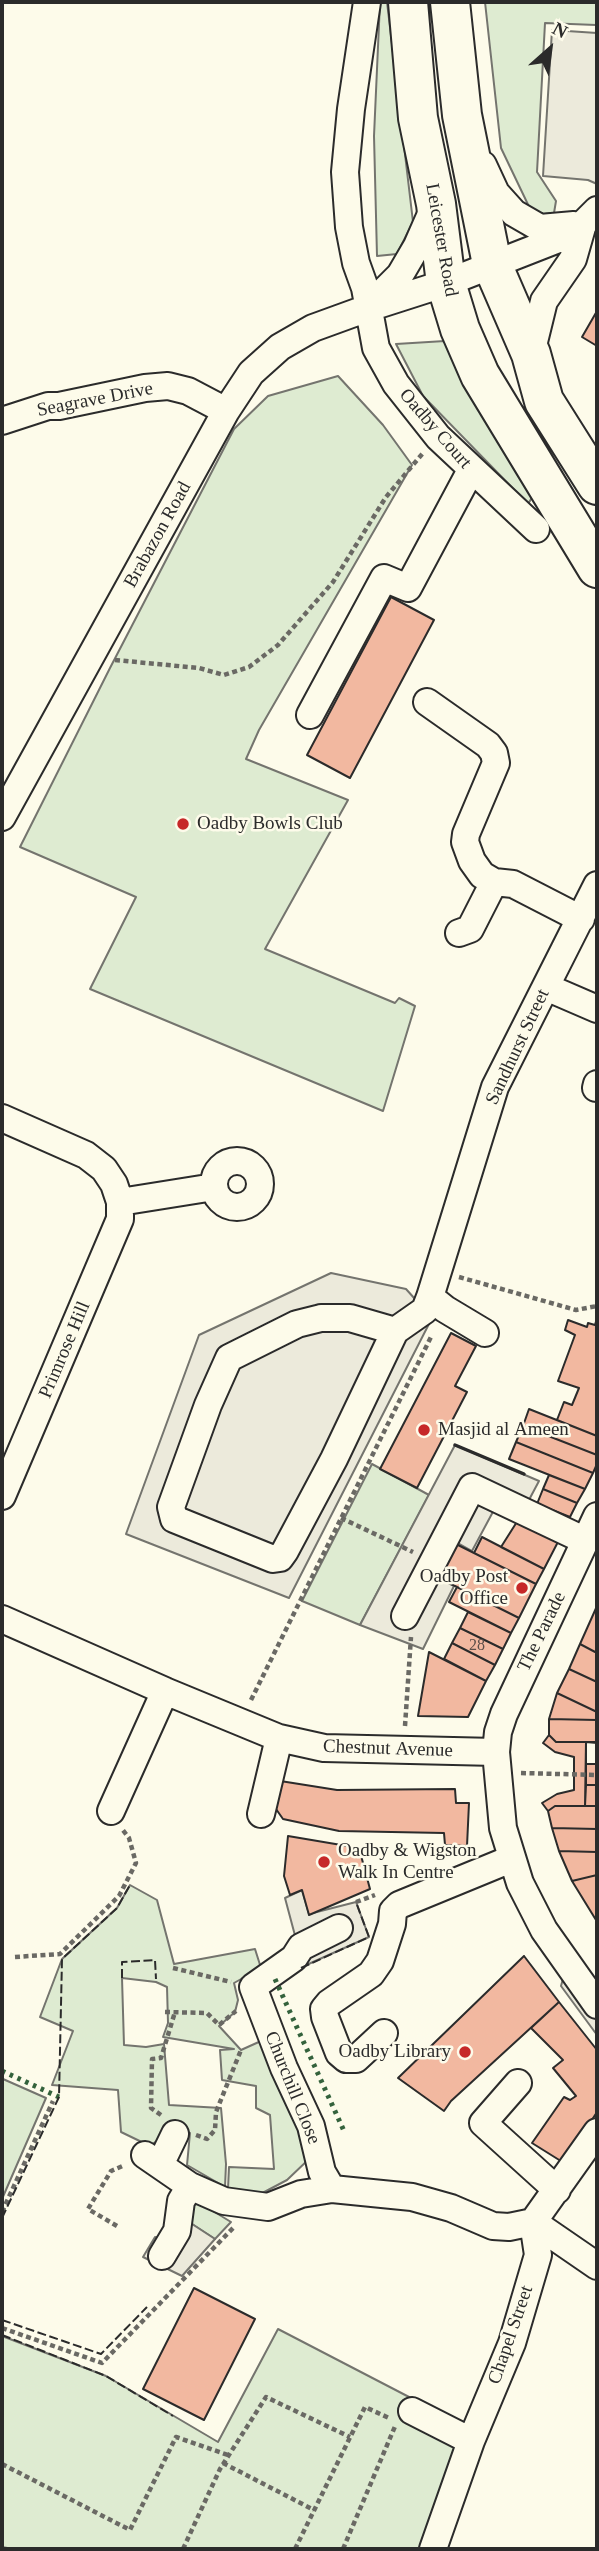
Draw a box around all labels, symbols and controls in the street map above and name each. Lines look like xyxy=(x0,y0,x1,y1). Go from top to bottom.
north arrow xyxy=(515,14,585,84)
text: N xyxy=(549,18,571,43)
street label: Leicester Road xyxy=(420,182,462,298)
street label: Seagrave Drive xyxy=(35,378,155,422)
street label: Oadby Court xyxy=(394,384,476,474)
street label: Brabazon Road xyxy=(120,478,196,592)
place label: Oadby Bowls Club xyxy=(197,813,343,835)
marker: Oadby Bowls Club xyxy=(175,816,191,832)
street label: Sandhurst Street xyxy=(481,986,555,1108)
street label: Primrose Hill xyxy=(34,1298,96,1402)
place label: Masjid al Ameen xyxy=(438,1419,569,1441)
marker: Masjid al Ameen xyxy=(416,1422,432,1438)
place label: Oadby Post Office xyxy=(420,1566,508,1610)
marker: Oadby Post Office xyxy=(514,1580,530,1596)
street label: The Parade xyxy=(513,1588,571,1676)
house number: 28 xyxy=(469,1636,485,1656)
street label: Chestnut Avenue xyxy=(323,1735,453,1763)
place label: Oadby & Wigston Walk In Centre xyxy=(338,1840,477,1884)
marker: Oadby & Wigston Walk In Centre xyxy=(316,1854,332,1870)
street label: Churchill Close xyxy=(259,2028,325,2148)
place label: Oadby Library xyxy=(339,2041,451,2063)
marker: Oadby Library xyxy=(457,2044,473,2060)
street label: Chapel Street xyxy=(483,2283,539,2387)

